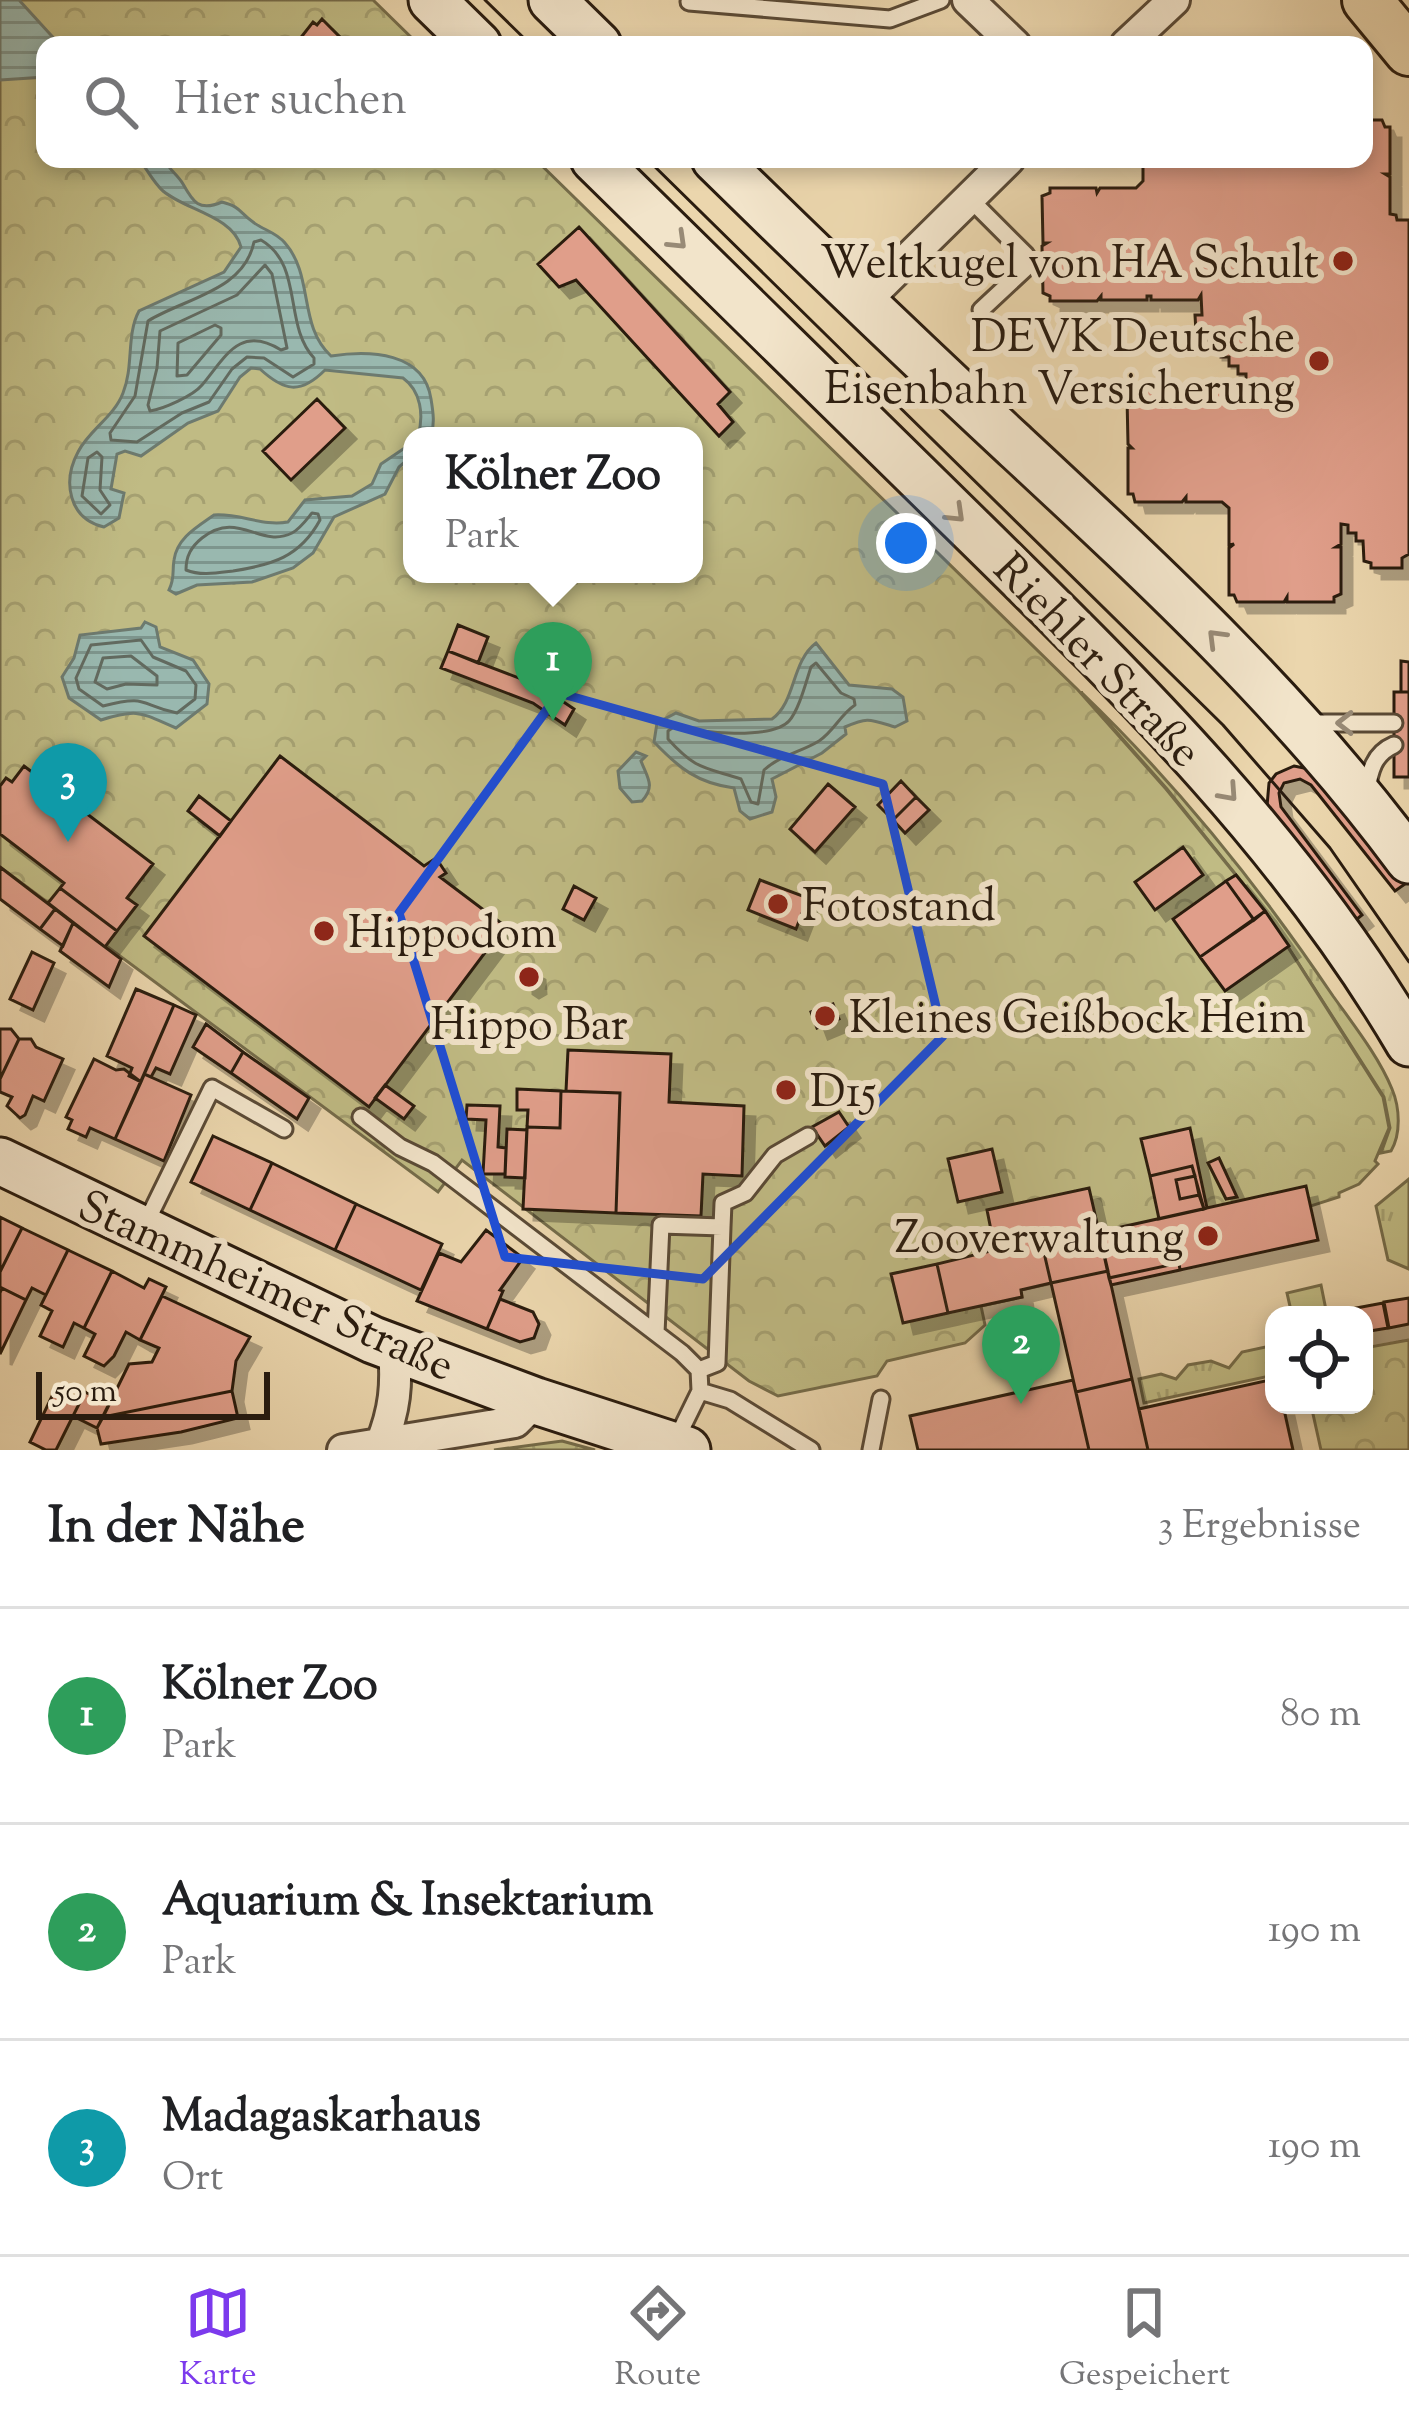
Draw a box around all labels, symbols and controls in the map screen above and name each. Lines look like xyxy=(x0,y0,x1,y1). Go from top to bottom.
search box xyxy=(36,36,1373,168)
icon: search xyxy=(78,69,144,135)
text: Hier suchen xyxy=(174,70,407,135)
one-way arrow xyxy=(664,227,686,249)
place label: Weltkugel von HA Schult xyxy=(820,234,1319,299)
marker: Weltkugel von HA Schult xyxy=(1330,248,1356,274)
place label: DEVK Deutsche Eisenbahn Versicherung xyxy=(824,308,1295,425)
marker: DEVK Deutsche Eisenbahn Versicherung xyxy=(1306,348,1332,374)
popup xyxy=(403,427,703,583)
text: Kölner Zoo xyxy=(445,445,661,510)
one-way arrow xyxy=(942,500,964,522)
text: Park xyxy=(445,510,520,566)
your location xyxy=(876,513,936,573)
street label: Riehler Straße xyxy=(976,541,1214,785)
pin: 1 xyxy=(514,622,592,721)
one-way arrow xyxy=(1208,630,1230,652)
one-way arrow xyxy=(1335,710,1353,736)
pin: 3 xyxy=(29,743,107,842)
one-way arrow xyxy=(1214,779,1236,801)
place label: Fotostand xyxy=(802,877,996,942)
marker: Fotostand xyxy=(765,891,791,917)
place label: Hippodom xyxy=(348,904,557,969)
marker: Hippodom xyxy=(311,918,337,944)
marker: Hippo Bar xyxy=(516,964,542,990)
place label: Kleines Geißbock Heim xyxy=(849,989,1306,1054)
place label: Hippo Bar xyxy=(430,996,628,1061)
marker: Kleines Geißbock Heim xyxy=(812,1003,838,1029)
place label: D15 xyxy=(810,1063,876,1128)
marker: D15 xyxy=(773,1077,799,1103)
street label: Stammheimer Straße xyxy=(66,1177,463,1401)
place label: Zooverwaltung xyxy=(895,1209,1184,1274)
marker: Zooverwaltung xyxy=(1195,1223,1221,1249)
pin: 2 xyxy=(982,1305,1060,1404)
map controls xyxy=(1265,1306,1373,1414)
button: locate xyxy=(1265,1306,1373,1414)
scale bar xyxy=(36,1366,270,1419)
text: 50 m xyxy=(54,1369,117,1417)
text: In der Nähe xyxy=(48,1492,305,1565)
text: 3 Ergebnisse xyxy=(1158,1500,1361,1556)
text: Kölner Zoo xyxy=(162,1655,378,1720)
text: 1 xyxy=(80,1688,94,1744)
text: 80 m xyxy=(1280,1688,1361,1744)
text: Park xyxy=(162,1720,237,1776)
text: Aquarium & Insektarium xyxy=(162,1871,653,1936)
text: 2 xyxy=(78,1904,96,1960)
text: 190 m xyxy=(1268,1904,1361,1960)
text: Park xyxy=(162,1936,237,1992)
text: Madagaskarhaus xyxy=(162,2087,481,2152)
text: 3 xyxy=(79,2120,95,2176)
text: 190 m xyxy=(1268,2120,1361,2176)
text: Ort xyxy=(162,2152,223,2208)
tab: Karte xyxy=(179,2280,257,2400)
tab: Route xyxy=(615,2280,701,2400)
tab: Gespeichert xyxy=(1059,2280,1230,2400)

